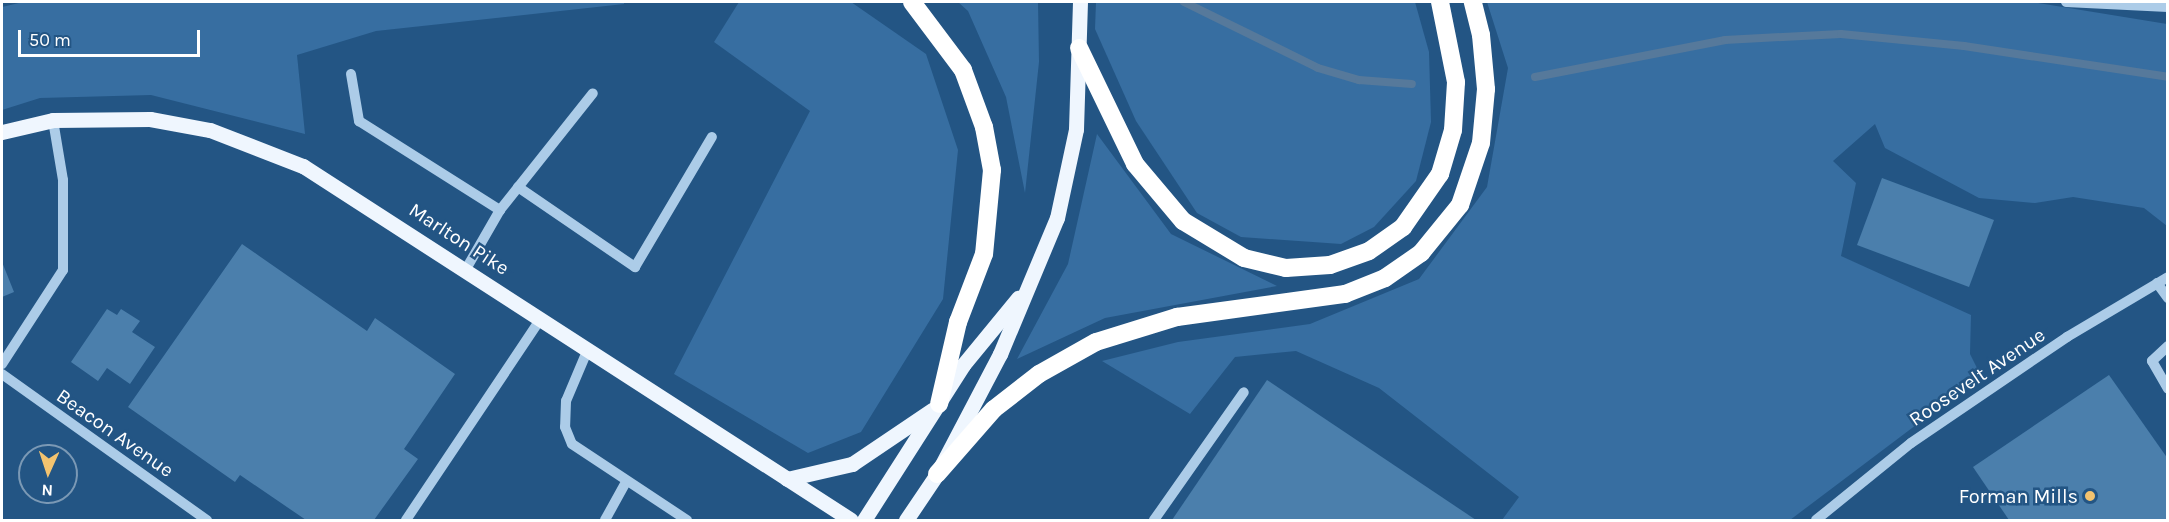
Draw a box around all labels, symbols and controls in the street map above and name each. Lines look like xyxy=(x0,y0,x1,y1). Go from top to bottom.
scale bar xyxy=(21,18,202,56)
text: 50 m xyxy=(29,29,71,51)
street label: Marlton Pike xyxy=(404,198,514,280)
street label: Roosevelt Avenue xyxy=(1904,323,2050,431)
street label: Beacon Avenue xyxy=(52,384,178,482)
north arrow xyxy=(18,444,78,504)
text: N xyxy=(41,481,53,500)
place label: Forman Mills xyxy=(1959,484,2078,508)
marker: Forman Mills xyxy=(2083,489,2097,503)

